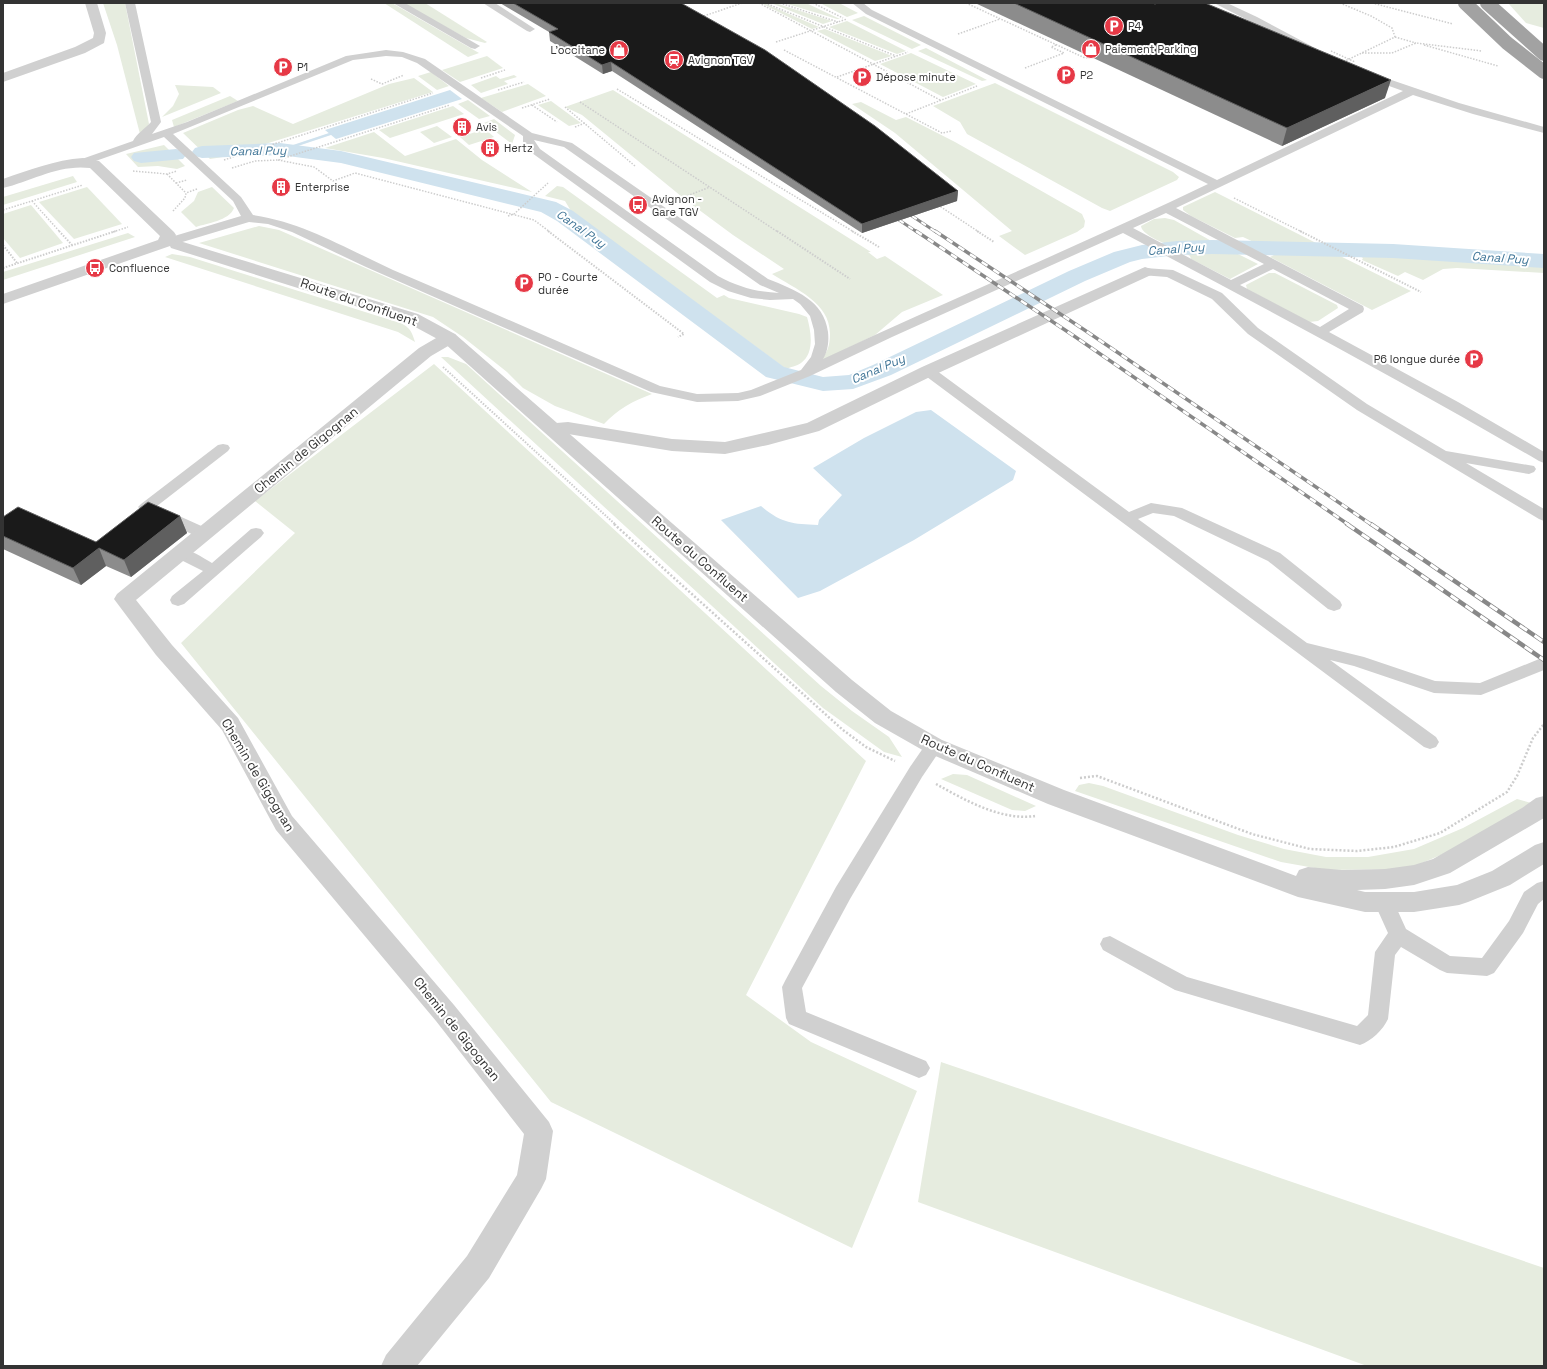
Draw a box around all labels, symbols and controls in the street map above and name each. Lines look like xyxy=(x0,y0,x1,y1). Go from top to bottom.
parking icon: P4 xyxy=(1103,15,1125,37)
place label: P4 xyxy=(1128,19,1142,33)
shop icon: Paiement Parking xyxy=(1080,38,1102,60)
shop icon: L'occitane xyxy=(608,39,630,61)
place label: Paiement Parking xyxy=(1105,42,1197,56)
place label: L'occitane xyxy=(550,43,605,57)
station icon: Avignon TGV xyxy=(663,49,685,71)
place label: Avignon TGV xyxy=(688,53,753,67)
parking icon: P1 xyxy=(272,56,294,78)
place label: P1 xyxy=(297,60,308,74)
parking icon: P2 xyxy=(1055,64,1077,86)
parking icon: Dépose minute xyxy=(851,66,873,88)
place label: P2 xyxy=(1080,68,1094,82)
place label: Dépose minute xyxy=(876,70,956,84)
building icon: Avis xyxy=(451,116,473,138)
place label: Avis xyxy=(476,120,497,134)
building icon: Hertz xyxy=(479,137,501,159)
place label: Hertz xyxy=(504,141,533,155)
water label: Canal Puy xyxy=(229,142,287,159)
building icon: Enterprise xyxy=(270,176,292,198)
place label: Enterprise xyxy=(295,180,350,194)
place label: Avignon - Gare TGV xyxy=(652,192,702,219)
bus stop icon: Avignon - Gare TGV xyxy=(627,194,649,216)
water label: Canal Puy xyxy=(553,206,609,252)
water label: Canal Puy xyxy=(1147,239,1206,259)
water label: Canal Puy xyxy=(1471,248,1530,268)
bus stop icon: Confluence xyxy=(84,257,106,279)
place label: Confluence xyxy=(109,261,170,275)
place label: P0 - Courte durée xyxy=(538,270,598,297)
parking icon: P0 - Courte durée xyxy=(513,272,535,294)
street label: Route du Confluent xyxy=(298,274,420,330)
parking icon: P6 longue durée xyxy=(1463,348,1485,370)
water label: Canal Puy xyxy=(849,350,908,387)
place label: P6 longue durée xyxy=(1374,352,1460,366)
street label: Chemin de Gigognan xyxy=(251,403,361,497)
street label: Route du Confluent xyxy=(648,512,752,606)
street label: Chemin de Gigognan xyxy=(217,715,299,835)
street label: Route du Confluent xyxy=(918,730,1038,796)
street label: Chemin de Gigognan xyxy=(410,974,504,1084)

